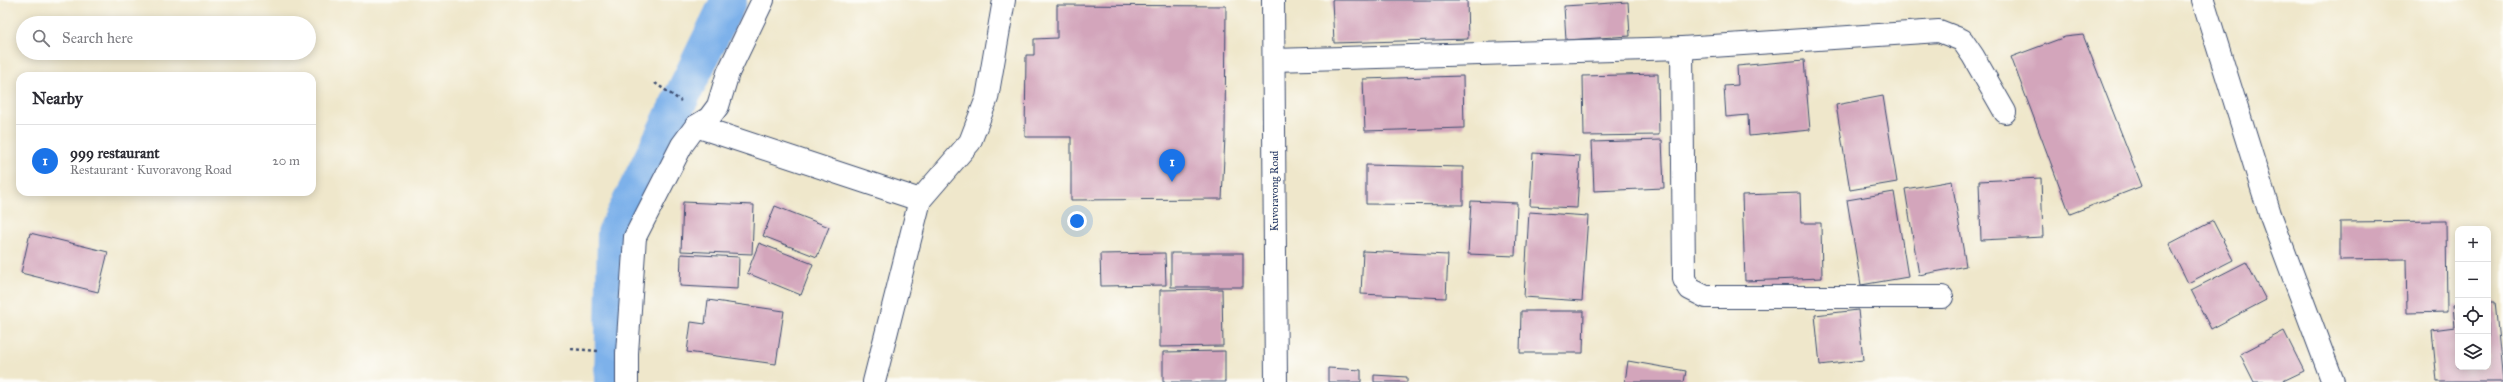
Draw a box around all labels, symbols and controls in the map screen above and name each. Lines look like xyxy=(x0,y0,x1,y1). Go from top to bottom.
search box xyxy=(16,16,316,60)
icon: search xyxy=(30,27,52,49)
text: Search here xyxy=(62,29,133,47)
text: Nearby xyxy=(32,88,83,109)
text: 999 restaurant xyxy=(70,144,160,162)
pin: 1 xyxy=(1159,149,1185,182)
street label: Kuvoravong Road xyxy=(1268,150,1281,231)
text: 1 xyxy=(42,153,48,169)
text: 20 m xyxy=(272,153,300,169)
text: Restaurant · Kuvoravong Road xyxy=(70,162,232,178)
your location xyxy=(1067,211,1087,231)
map controls xyxy=(2455,226,2491,370)
button: + xyxy=(2455,226,2491,262)
button: − xyxy=(2455,262,2491,298)
button: locate xyxy=(2455,298,2491,334)
button: layers xyxy=(2455,334,2491,370)

